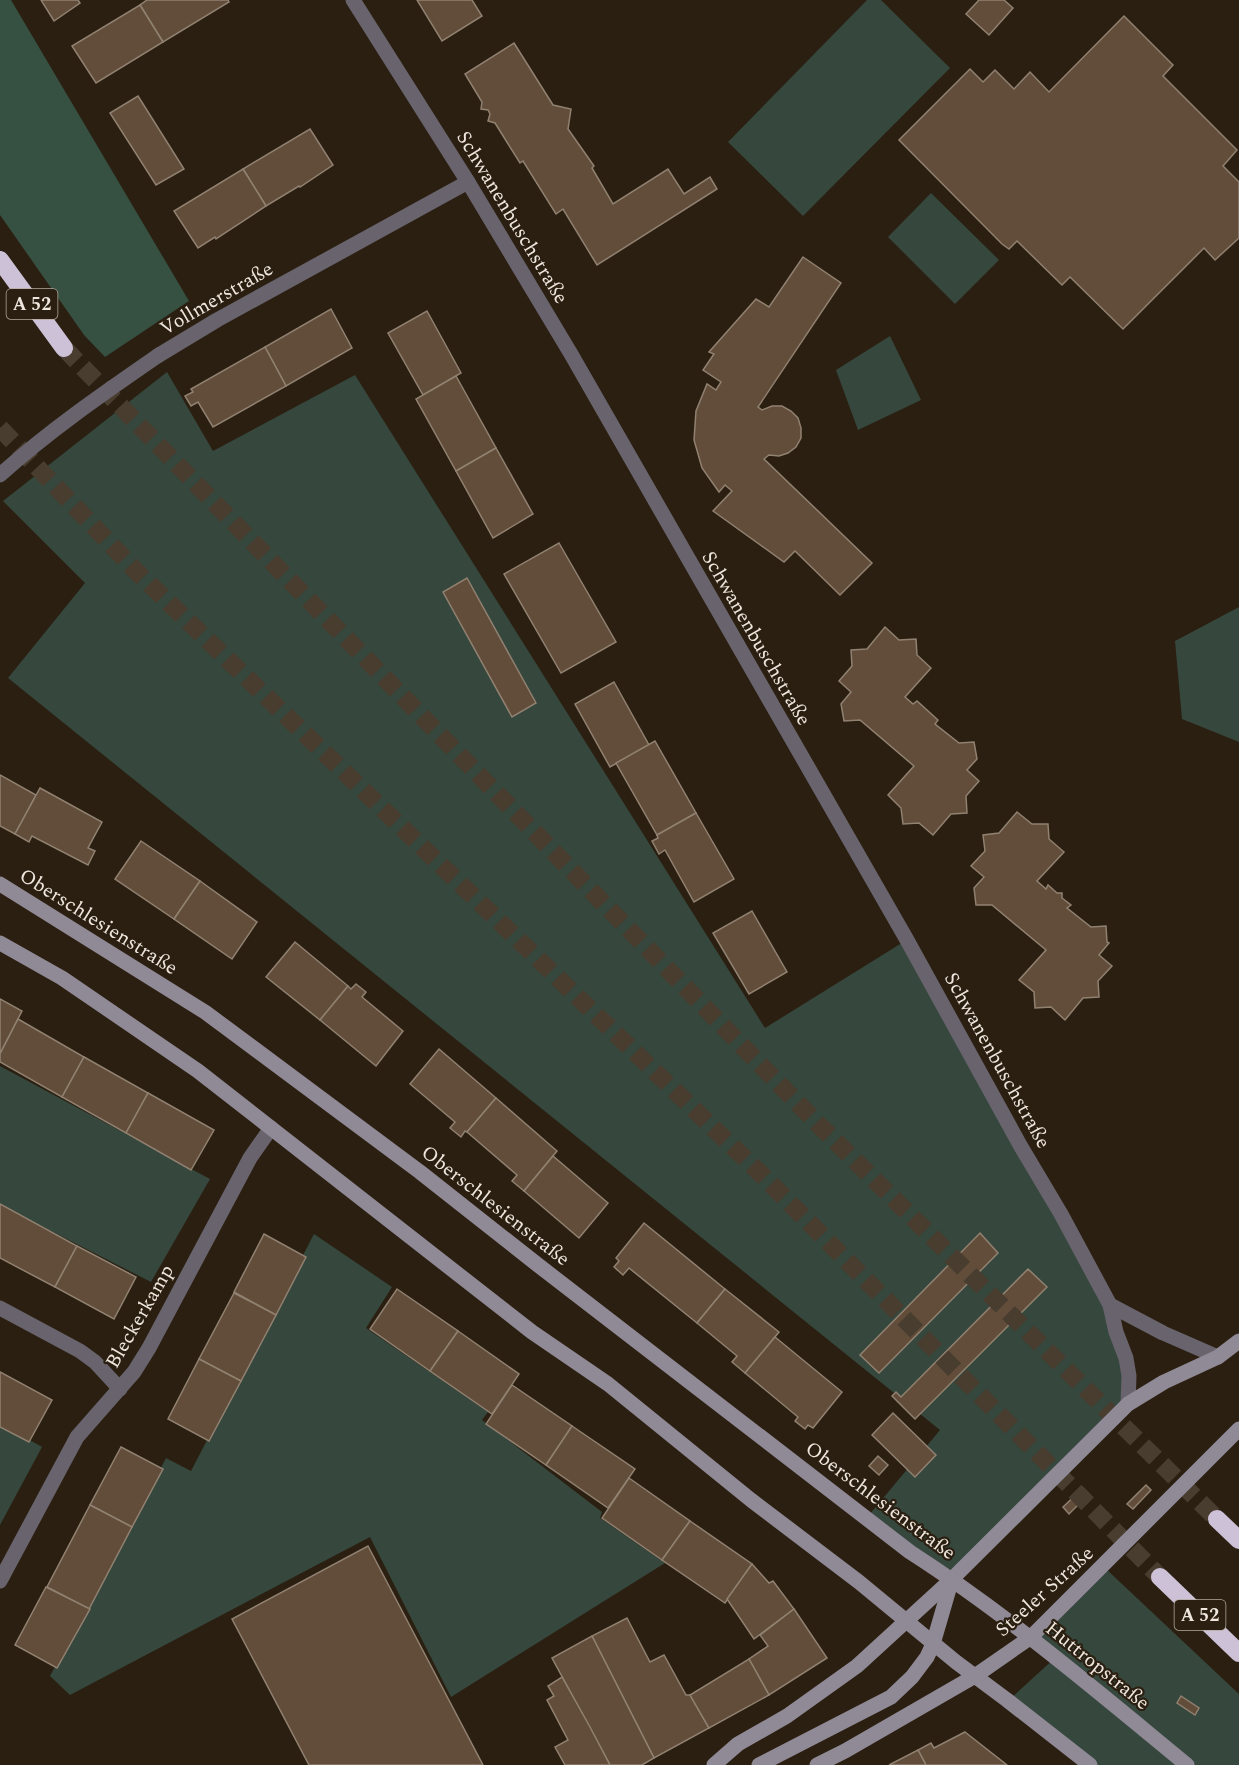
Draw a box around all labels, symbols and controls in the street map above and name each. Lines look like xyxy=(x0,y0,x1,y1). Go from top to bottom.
street label: Schwanenbuschstraße xyxy=(448,125,576,310)
street label: Vollmerstraße xyxy=(154,254,279,343)
road number: A 52 xyxy=(6,289,57,319)
street label: Schwanenbuschstraße xyxy=(694,546,818,731)
street label: Oberschlesienstraße xyxy=(13,861,184,983)
street label: Schwanenbuschstraße xyxy=(936,967,1058,1154)
street label: Oberschlesienstraße xyxy=(414,1138,576,1274)
street label: Bleckerkamp xyxy=(98,1259,182,1374)
street label: Oberschlesienstraße xyxy=(799,1434,962,1568)
street label: Steeler Straße xyxy=(989,1539,1101,1644)
road number: A 52 xyxy=(1174,1600,1226,1630)
street label: Huttropstraße xyxy=(1038,1614,1156,1717)

